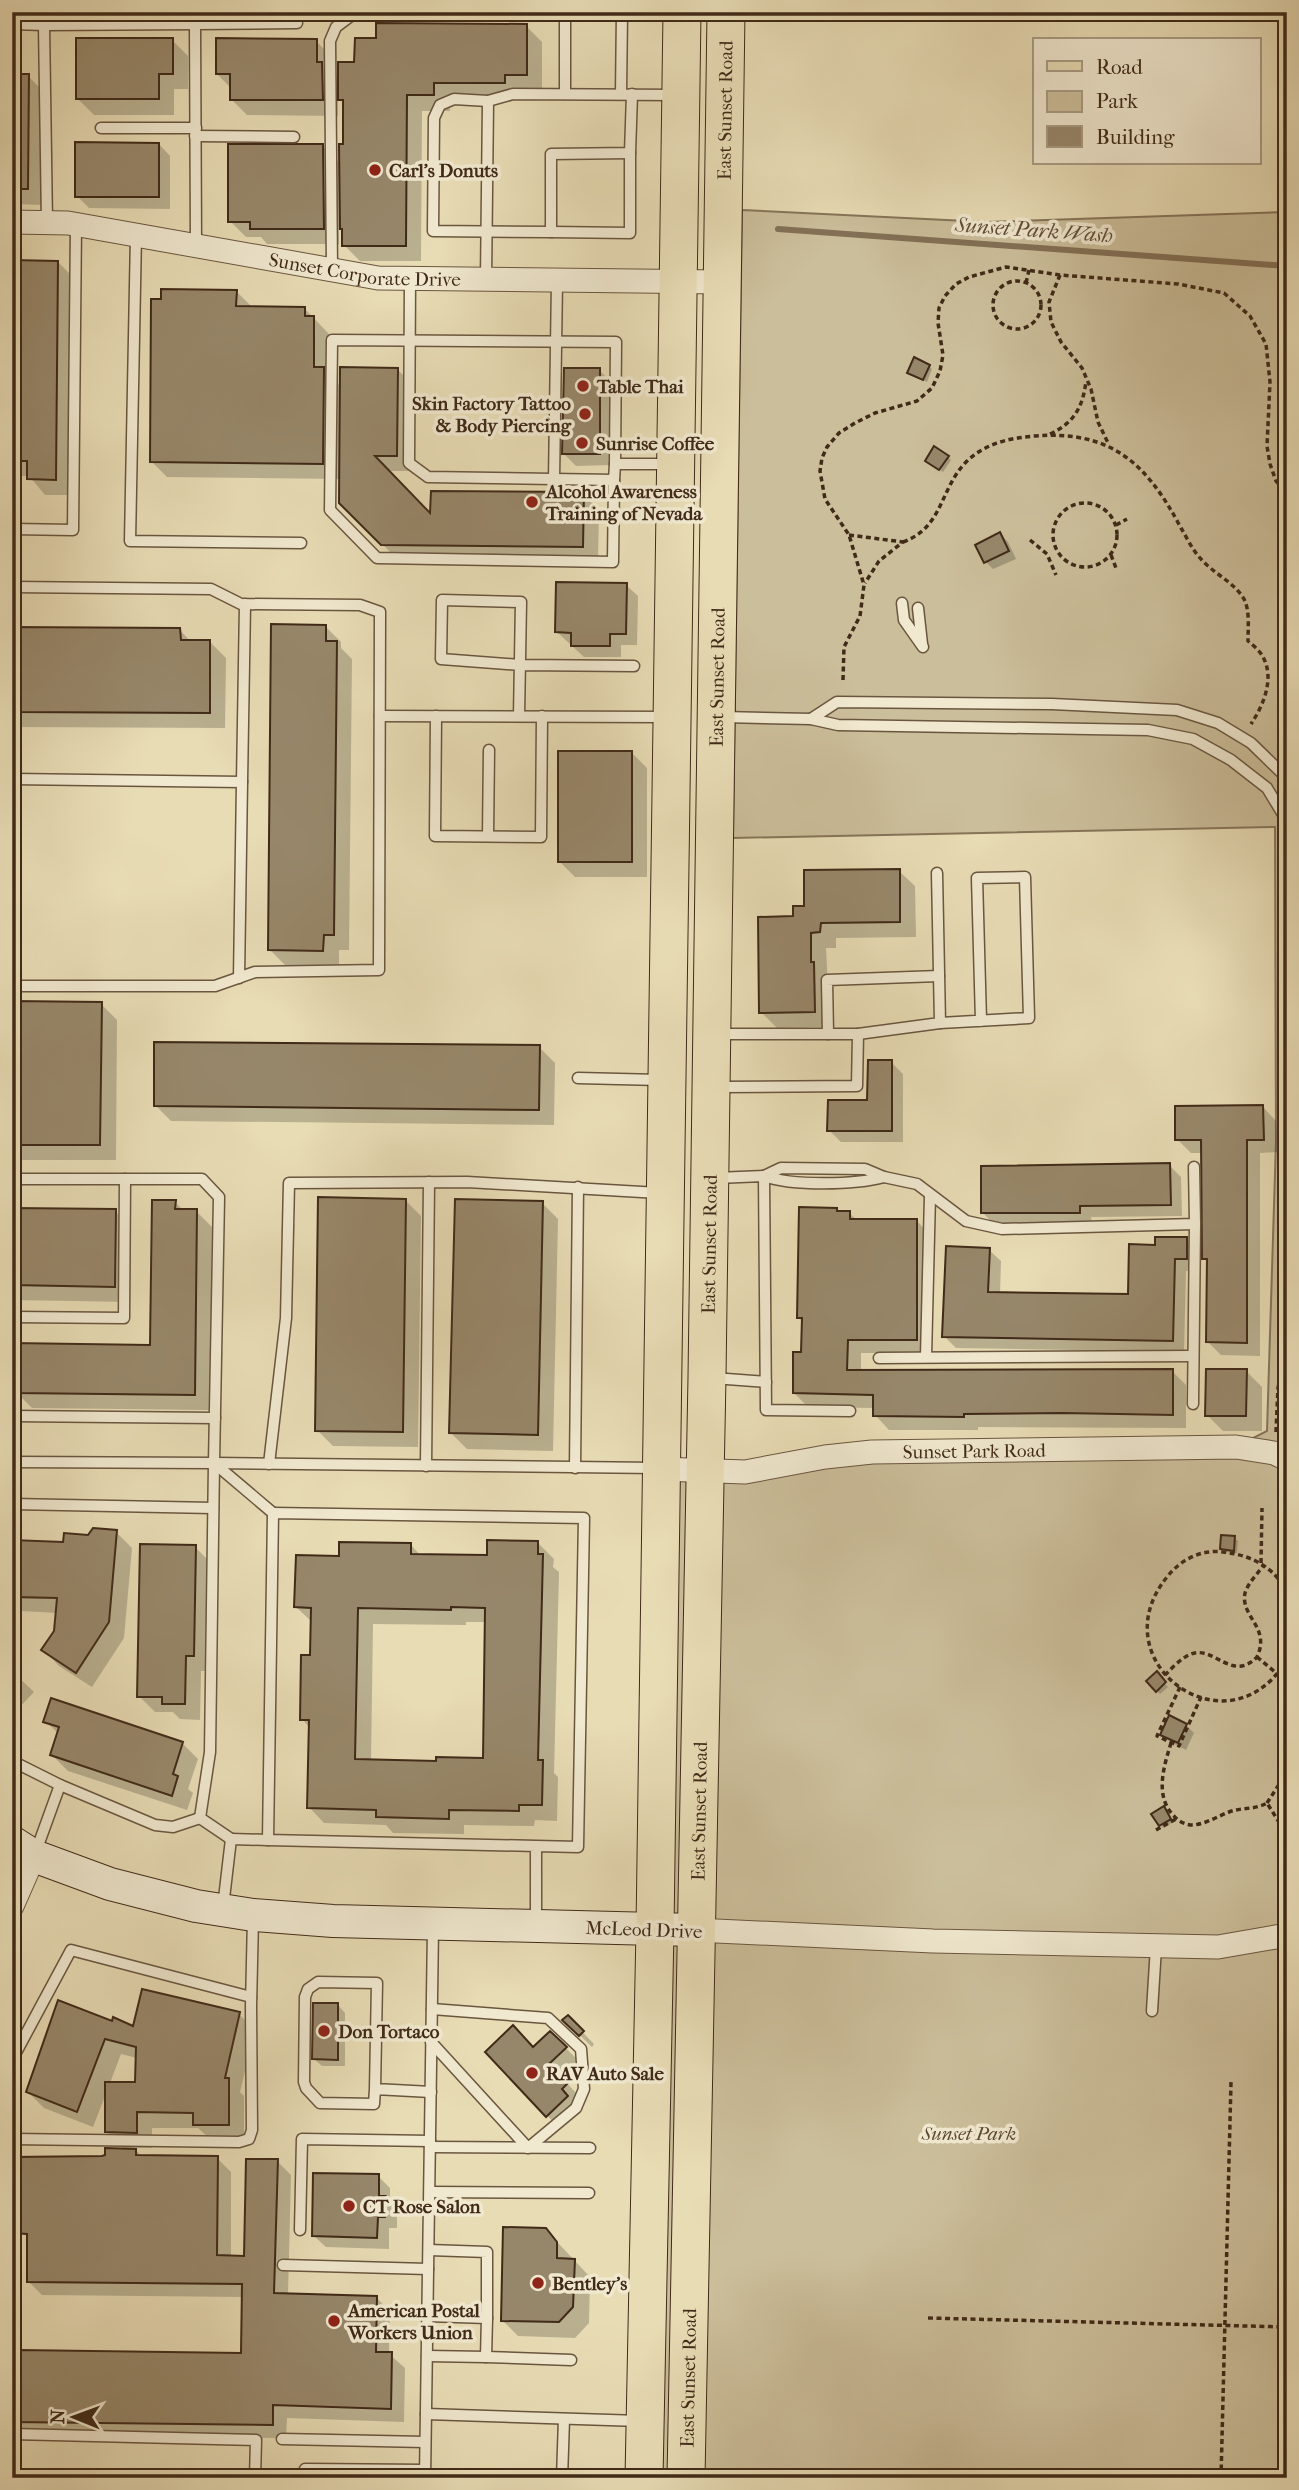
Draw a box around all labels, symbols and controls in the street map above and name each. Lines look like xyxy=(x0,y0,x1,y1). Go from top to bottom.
legend xyxy=(1033,38,1260,164)
street label: East Sunset Road xyxy=(714,40,738,180)
text: Road xyxy=(1096,55,1143,79)
text: Park xyxy=(1096,89,1138,113)
text: Building xyxy=(1096,125,1175,149)
place label: Carl's Donuts xyxy=(389,160,498,182)
marker: Carl's Donuts xyxy=(367,162,383,178)
water label: Sunset Park Wash xyxy=(953,212,1114,247)
street label: Sunset Corporate Drive xyxy=(267,249,461,291)
place label: Table Thai xyxy=(596,376,684,398)
marker: Table Thai xyxy=(575,378,591,394)
place label: Skin Factory Tattoo & Body Piercing xyxy=(412,393,572,437)
marker: Skin Factory Tattoo & Body Piercing xyxy=(577,406,593,422)
place label: Sunrise Coffee xyxy=(596,433,715,455)
marker: Sunrise Coffee xyxy=(574,435,590,451)
place label: Alcohol Awareness Training of Nevada xyxy=(545,481,703,525)
marker: Alcohol Awareness Training of Nevada xyxy=(524,494,540,510)
street label: East Sunset Road xyxy=(706,607,730,747)
street label: East Sunset Road xyxy=(698,1174,722,1314)
street label: Sunset Park Road xyxy=(903,1440,1047,1464)
street label: East Sunset Road xyxy=(687,1741,712,1881)
street label: McLeod Drive xyxy=(585,1917,703,1943)
place label: Don Tortaco xyxy=(338,2021,440,2043)
marker: Don Tortaco xyxy=(316,2023,332,2039)
place label: RAV Auto Sale xyxy=(546,2063,664,2085)
marker: RAV Auto Sale xyxy=(524,2065,540,2081)
park label: Sunset Park xyxy=(921,2123,1016,2145)
place label: CT Rose Salon xyxy=(363,2196,482,2218)
marker: CT Rose Salon xyxy=(341,2198,357,2214)
place label: Bentley's xyxy=(552,2273,627,2295)
marker: Bentley's xyxy=(530,2275,546,2291)
place label: American Postal Workers Union xyxy=(347,2300,481,2344)
street label: East Sunset Road xyxy=(677,2307,701,2448)
marker: American Postal Workers Union xyxy=(326,2313,342,2329)
north arrow xyxy=(38,2382,108,2452)
text: N xyxy=(47,2409,69,2424)

